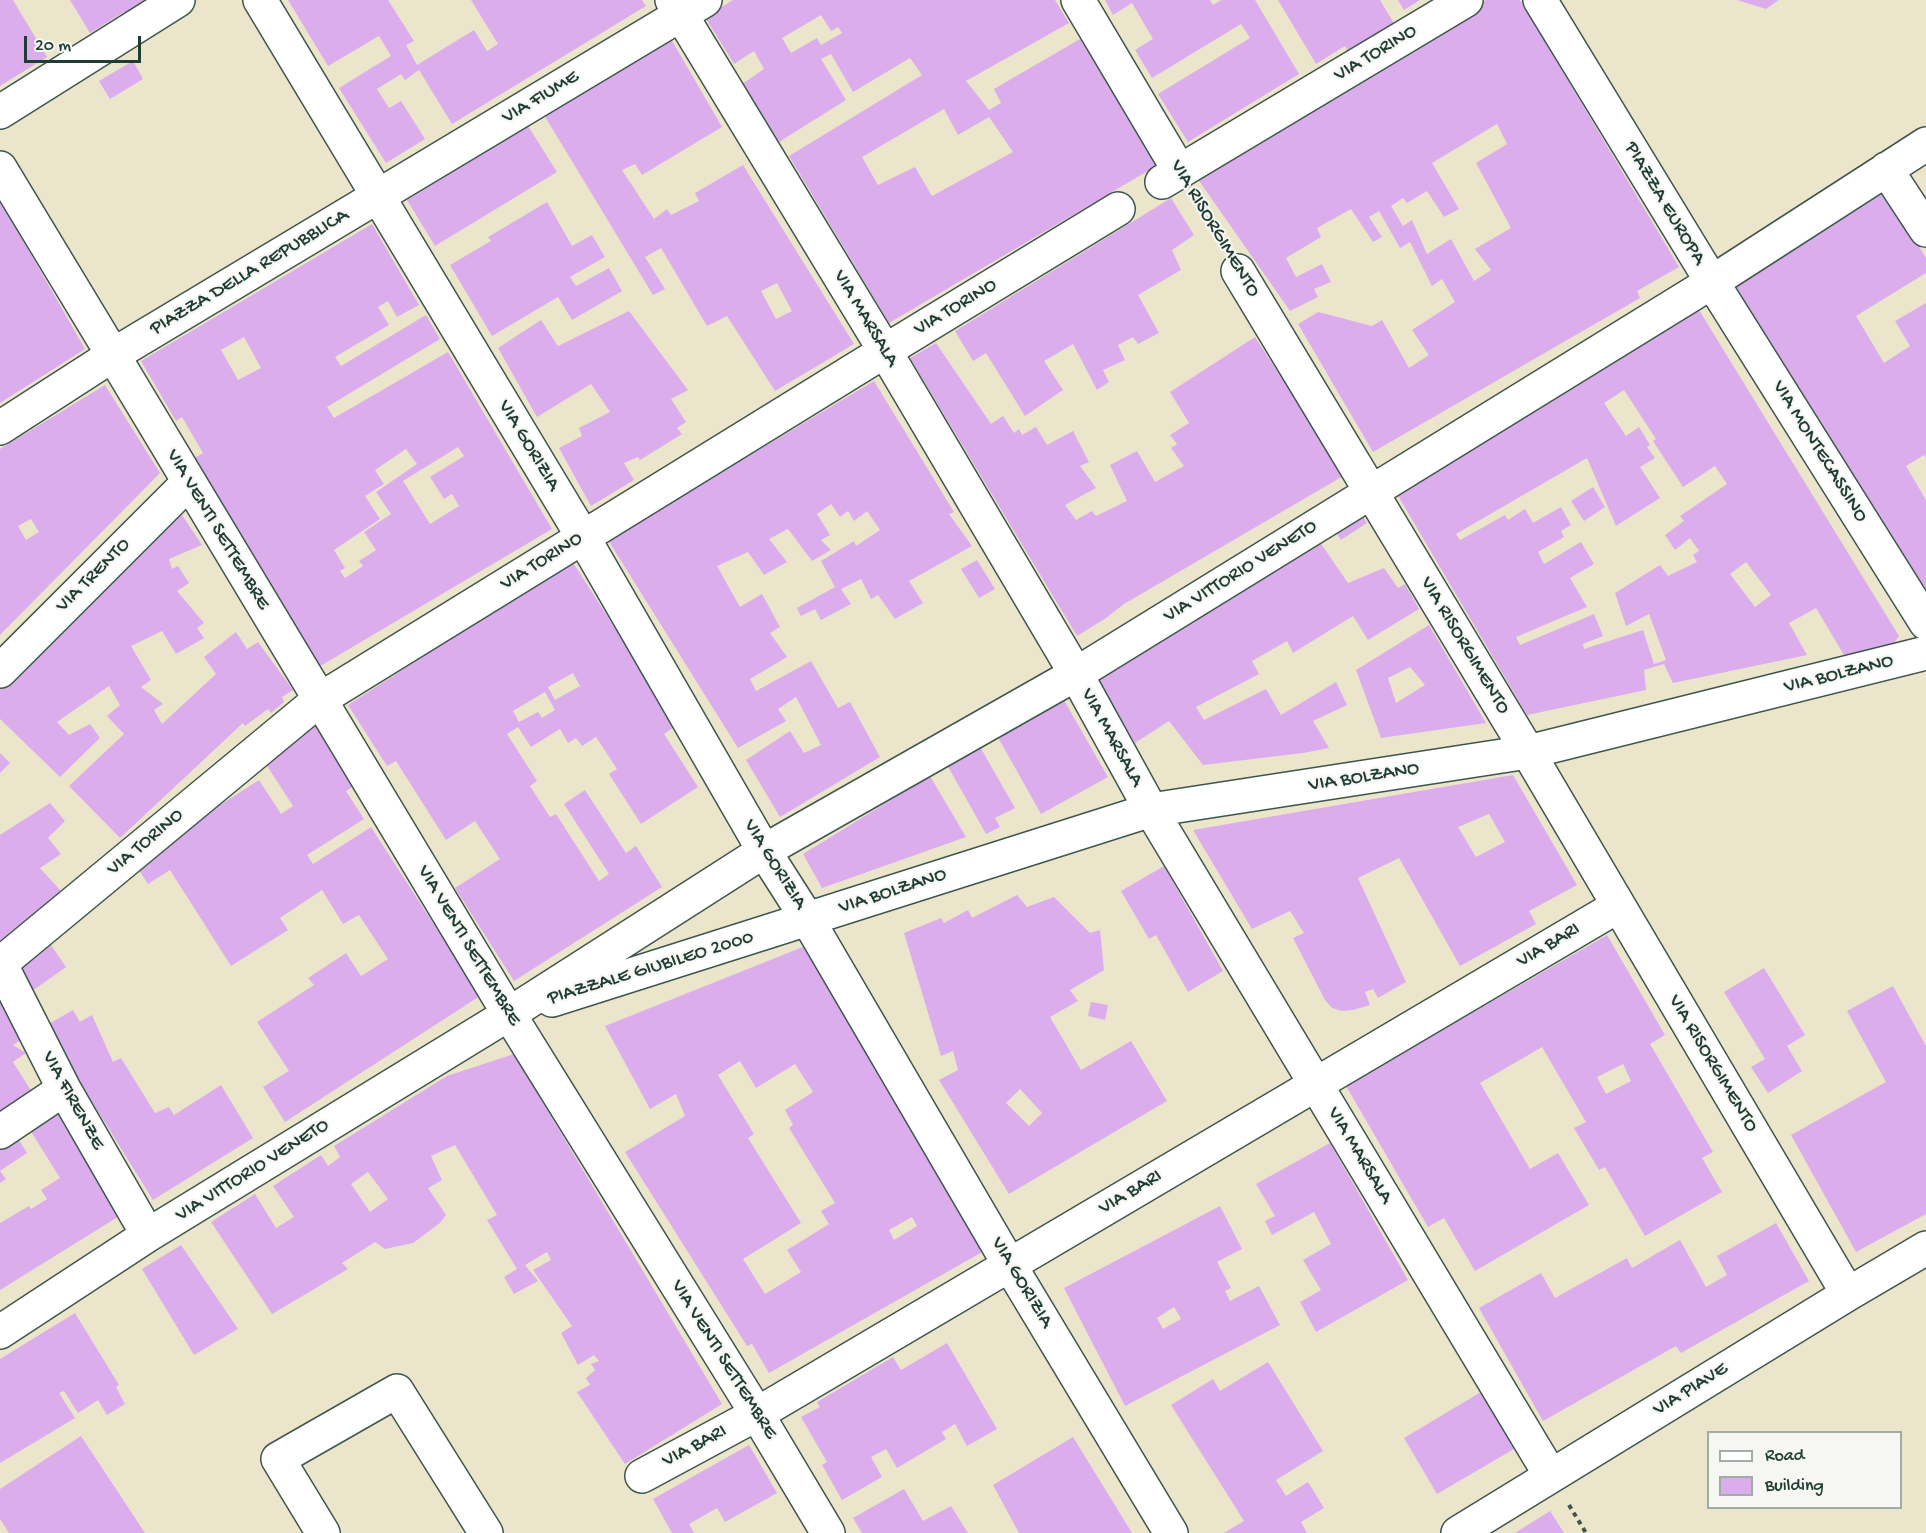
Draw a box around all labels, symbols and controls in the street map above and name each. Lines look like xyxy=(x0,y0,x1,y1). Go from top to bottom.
street label: VIA TORINO xyxy=(1330,20,1422,88)
scale bar xyxy=(27,24,144,62)
text: 20 m xyxy=(35,36,71,57)
street label: VIA FIUME xyxy=(498,66,584,130)
street label: PIAZZA EUROPA xyxy=(1618,138,1710,270)
street label: VIA RISORGIMENTO xyxy=(1164,156,1264,302)
street label: PIAZZA DELLA REPUBBLICA xyxy=(146,204,354,342)
street label: VIA MARSALA xyxy=(827,266,903,372)
street label: VIA TORINO xyxy=(910,274,1002,342)
street label: VIA MONTECASSINO xyxy=(1766,377,1872,527)
street label: VIA GORIZIA xyxy=(491,396,565,496)
street label: VIA VENTI SETTEMBRE xyxy=(160,445,274,615)
street label: VIA VITTORIO VENETO xyxy=(1160,515,1322,629)
street label: VIA TORINO xyxy=(496,527,588,597)
street label: VIA TRENTO xyxy=(52,534,136,618)
street label: VIA RISORGIMENTO xyxy=(1414,573,1514,719)
street label: VIA BOLZANO xyxy=(1782,650,1896,700)
street label: VIA MARSALA xyxy=(1074,685,1148,791)
street label: VIA BOLZANO xyxy=(1307,757,1421,799)
street label: VIA TORINO xyxy=(103,804,189,882)
street label: VIA GORIZIA xyxy=(737,815,811,915)
street label: VIA VENTI SETTEMBRE xyxy=(411,861,525,1031)
street label: VIA BOLZANO xyxy=(836,863,950,921)
street label: VIA BARI xyxy=(1513,918,1585,974)
street label: PIAZZALE GIUBILEO 2000 xyxy=(545,926,757,1012)
street label: VIA RISORGIMENTO xyxy=(1662,991,1762,1137)
street label: VIA FIRENZE xyxy=(35,1048,109,1154)
street label: VIA MARSALA xyxy=(1321,1103,1397,1209)
street label: VIA VITTORIO VENETO xyxy=(172,1114,334,1228)
street label: VIA BARI xyxy=(1095,1165,1167,1221)
street label: VIA GORIZIA xyxy=(984,1233,1058,1333)
street label: VIA VENTI SETTEMBRE xyxy=(664,1276,782,1444)
street label: VIA PIAVE xyxy=(1649,1358,1733,1422)
street label: VIA BARI xyxy=(659,1420,731,1474)
legend xyxy=(1707,1431,1902,1509)
text: Road xyxy=(1765,1446,1804,1467)
text: Building xyxy=(1765,1476,1824,1497)

